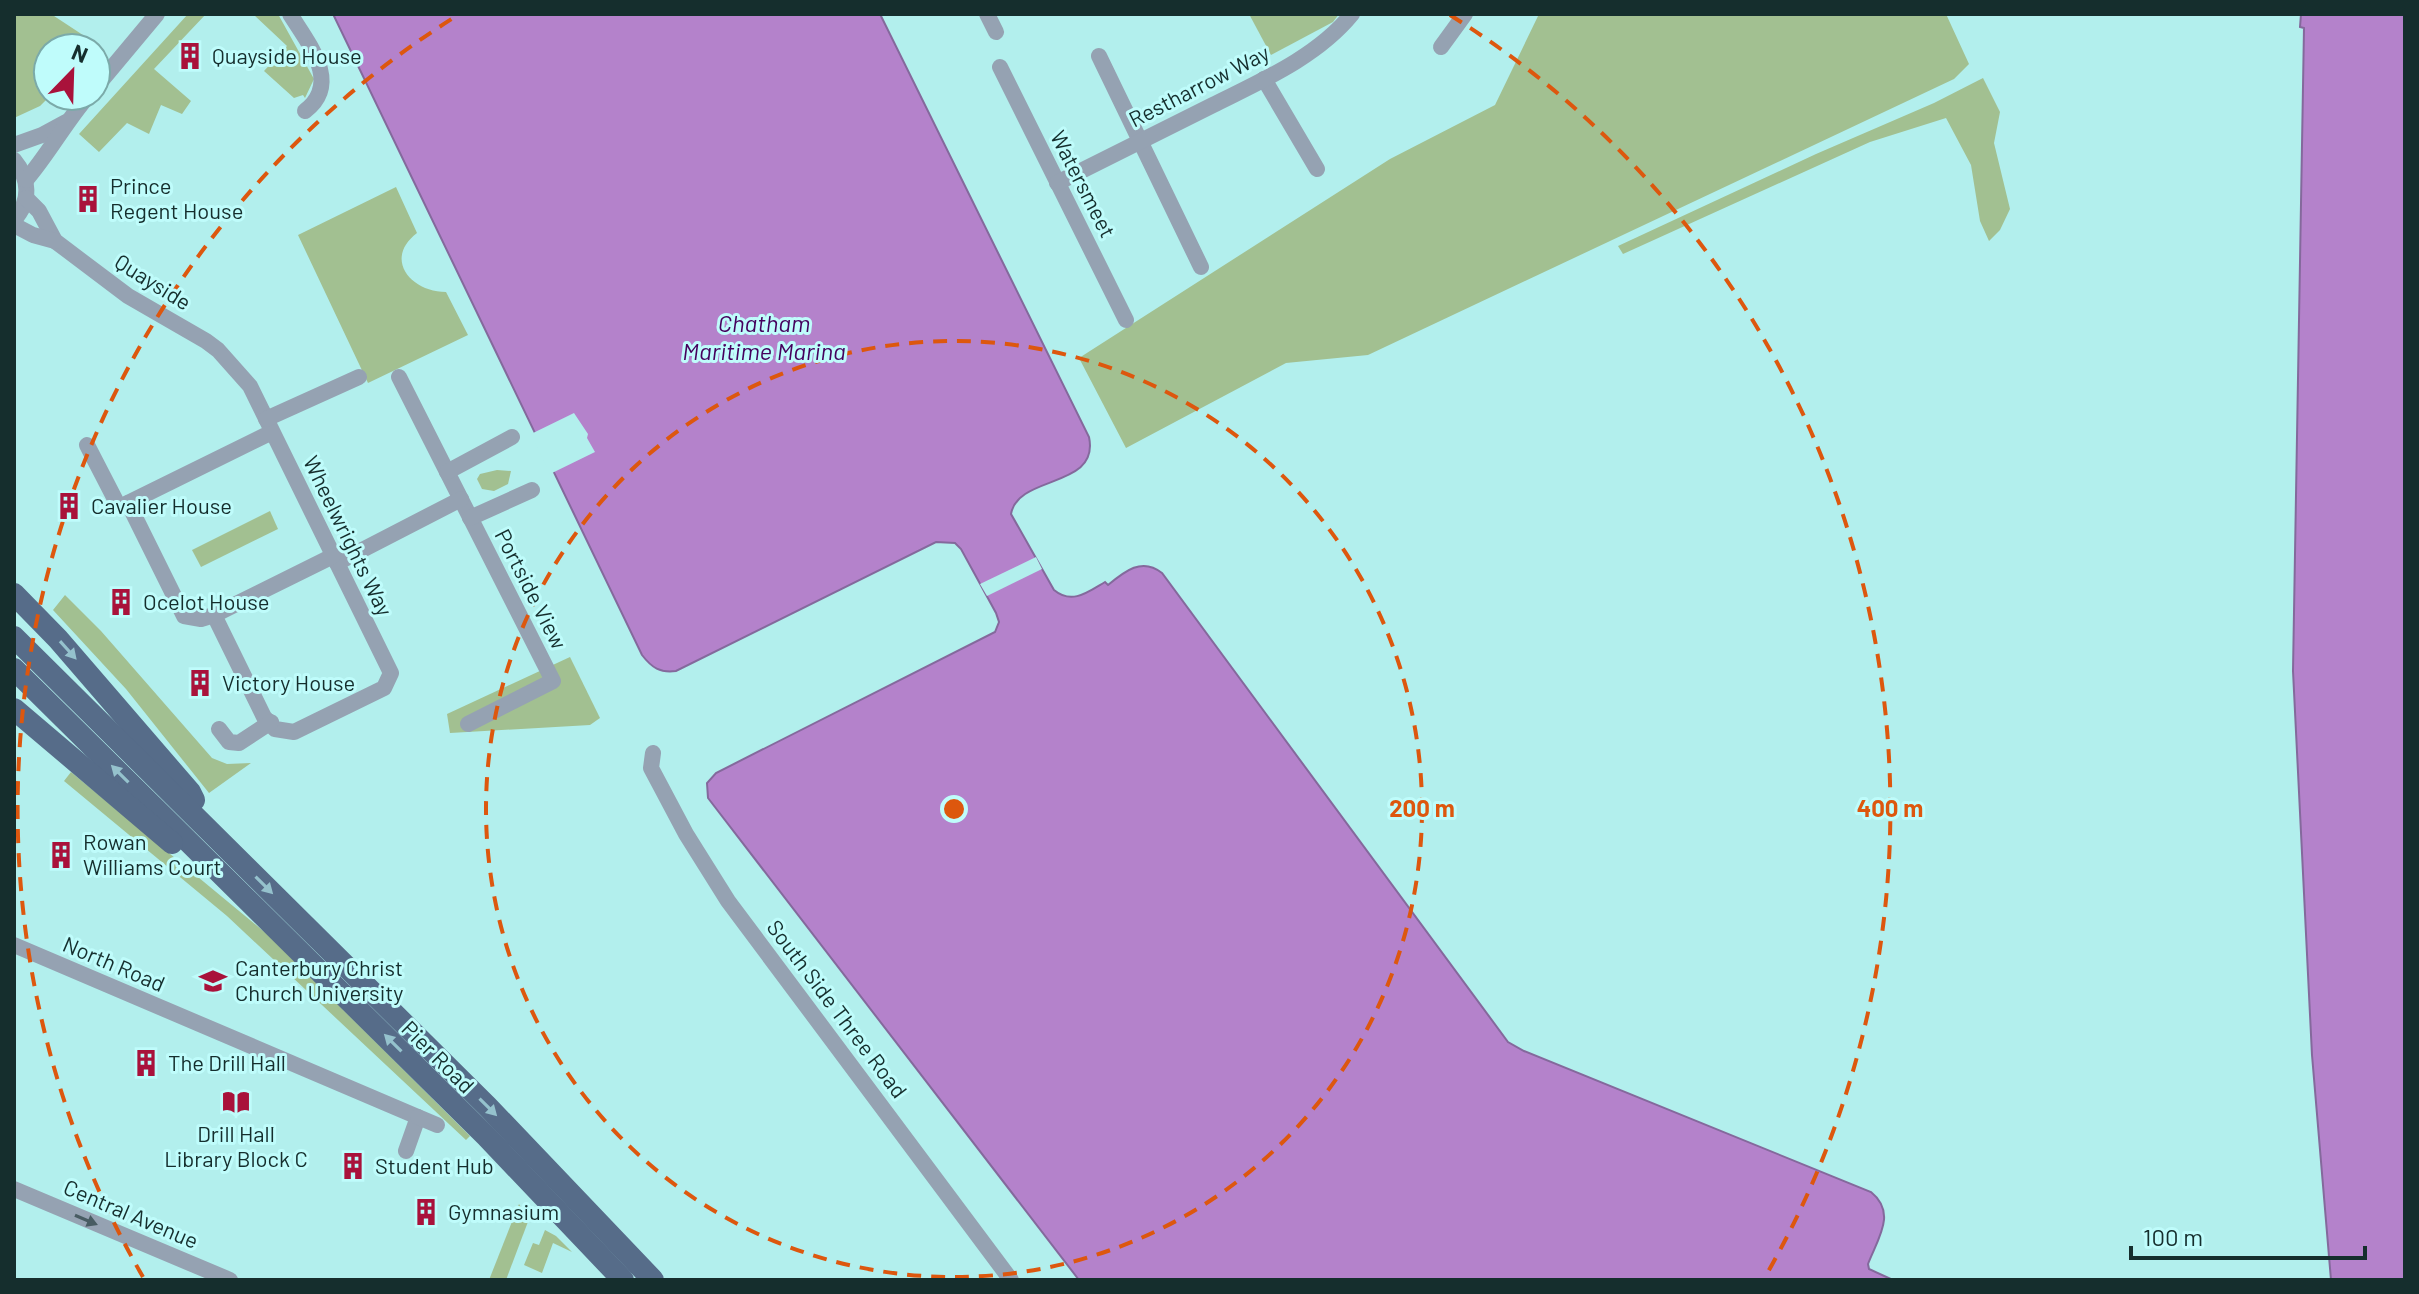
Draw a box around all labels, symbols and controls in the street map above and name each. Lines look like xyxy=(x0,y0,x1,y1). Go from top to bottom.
north arrow xyxy=(32,32,112,112)
text: N xyxy=(68,38,92,67)
street label: Restharrow Way xyxy=(1124,39,1273,132)
building icon: Quayside House xyxy=(175,41,205,71)
place label: Quayside House xyxy=(212,42,362,68)
street label: Watersmeet xyxy=(1046,126,1122,241)
place label: Prince Regent House xyxy=(110,172,243,223)
building icon: Prince Regent House xyxy=(73,184,103,214)
street label: Quayside xyxy=(111,248,196,315)
water label: Chatham Maritime Marina xyxy=(682,308,846,365)
street label: Wheelwrights Way xyxy=(299,451,399,620)
building icon: Cavalier House xyxy=(54,491,84,521)
place label: Cavalier House xyxy=(91,492,232,518)
street label: Portside View xyxy=(491,524,573,653)
building icon: Ocelot House xyxy=(106,587,136,617)
place label: Ocelot House xyxy=(143,588,270,614)
one-way arrow xyxy=(59,640,76,660)
building icon: Victory House xyxy=(185,668,215,698)
place label: Victory House xyxy=(222,669,355,695)
one-way arrow xyxy=(111,765,130,784)
text: 200 m xyxy=(1389,793,1455,822)
text: 400 m xyxy=(1857,793,1923,822)
centre of rings xyxy=(940,795,968,823)
place label: Rowan Williams Court xyxy=(83,828,222,879)
building icon: Rowan Williams Court xyxy=(46,840,76,870)
one-way arrow xyxy=(254,875,273,893)
street label: South Side Three Road xyxy=(762,914,913,1103)
street label: North Road xyxy=(60,930,169,996)
place label: Canterbury Christ Church University xyxy=(235,954,403,1005)
school or university icon: Canterbury Christ Church University xyxy=(198,966,228,996)
street label: Pier Road xyxy=(397,1015,480,1098)
one-way arrow xyxy=(384,1035,403,1053)
building icon: The Drill Hall xyxy=(131,1048,161,1078)
place label: The Drill Hall xyxy=(168,1049,286,1075)
library icon: Drill Hall Library Block C xyxy=(221,1087,251,1117)
one-way arrow xyxy=(478,1097,497,1116)
place label: Drill Hall Library Block C xyxy=(164,1120,308,1171)
building icon: Student Hub xyxy=(338,1151,368,1181)
place label: Student Hub xyxy=(375,1152,494,1178)
street label: Central Avenue xyxy=(60,1173,203,1253)
building icon: Gymnasium xyxy=(411,1197,441,1227)
place label: Gymnasium xyxy=(448,1198,559,1224)
scale bar xyxy=(2131,1210,2365,1260)
one-way arrow xyxy=(74,1213,98,1226)
text: 100 m xyxy=(2143,1222,2203,1251)

